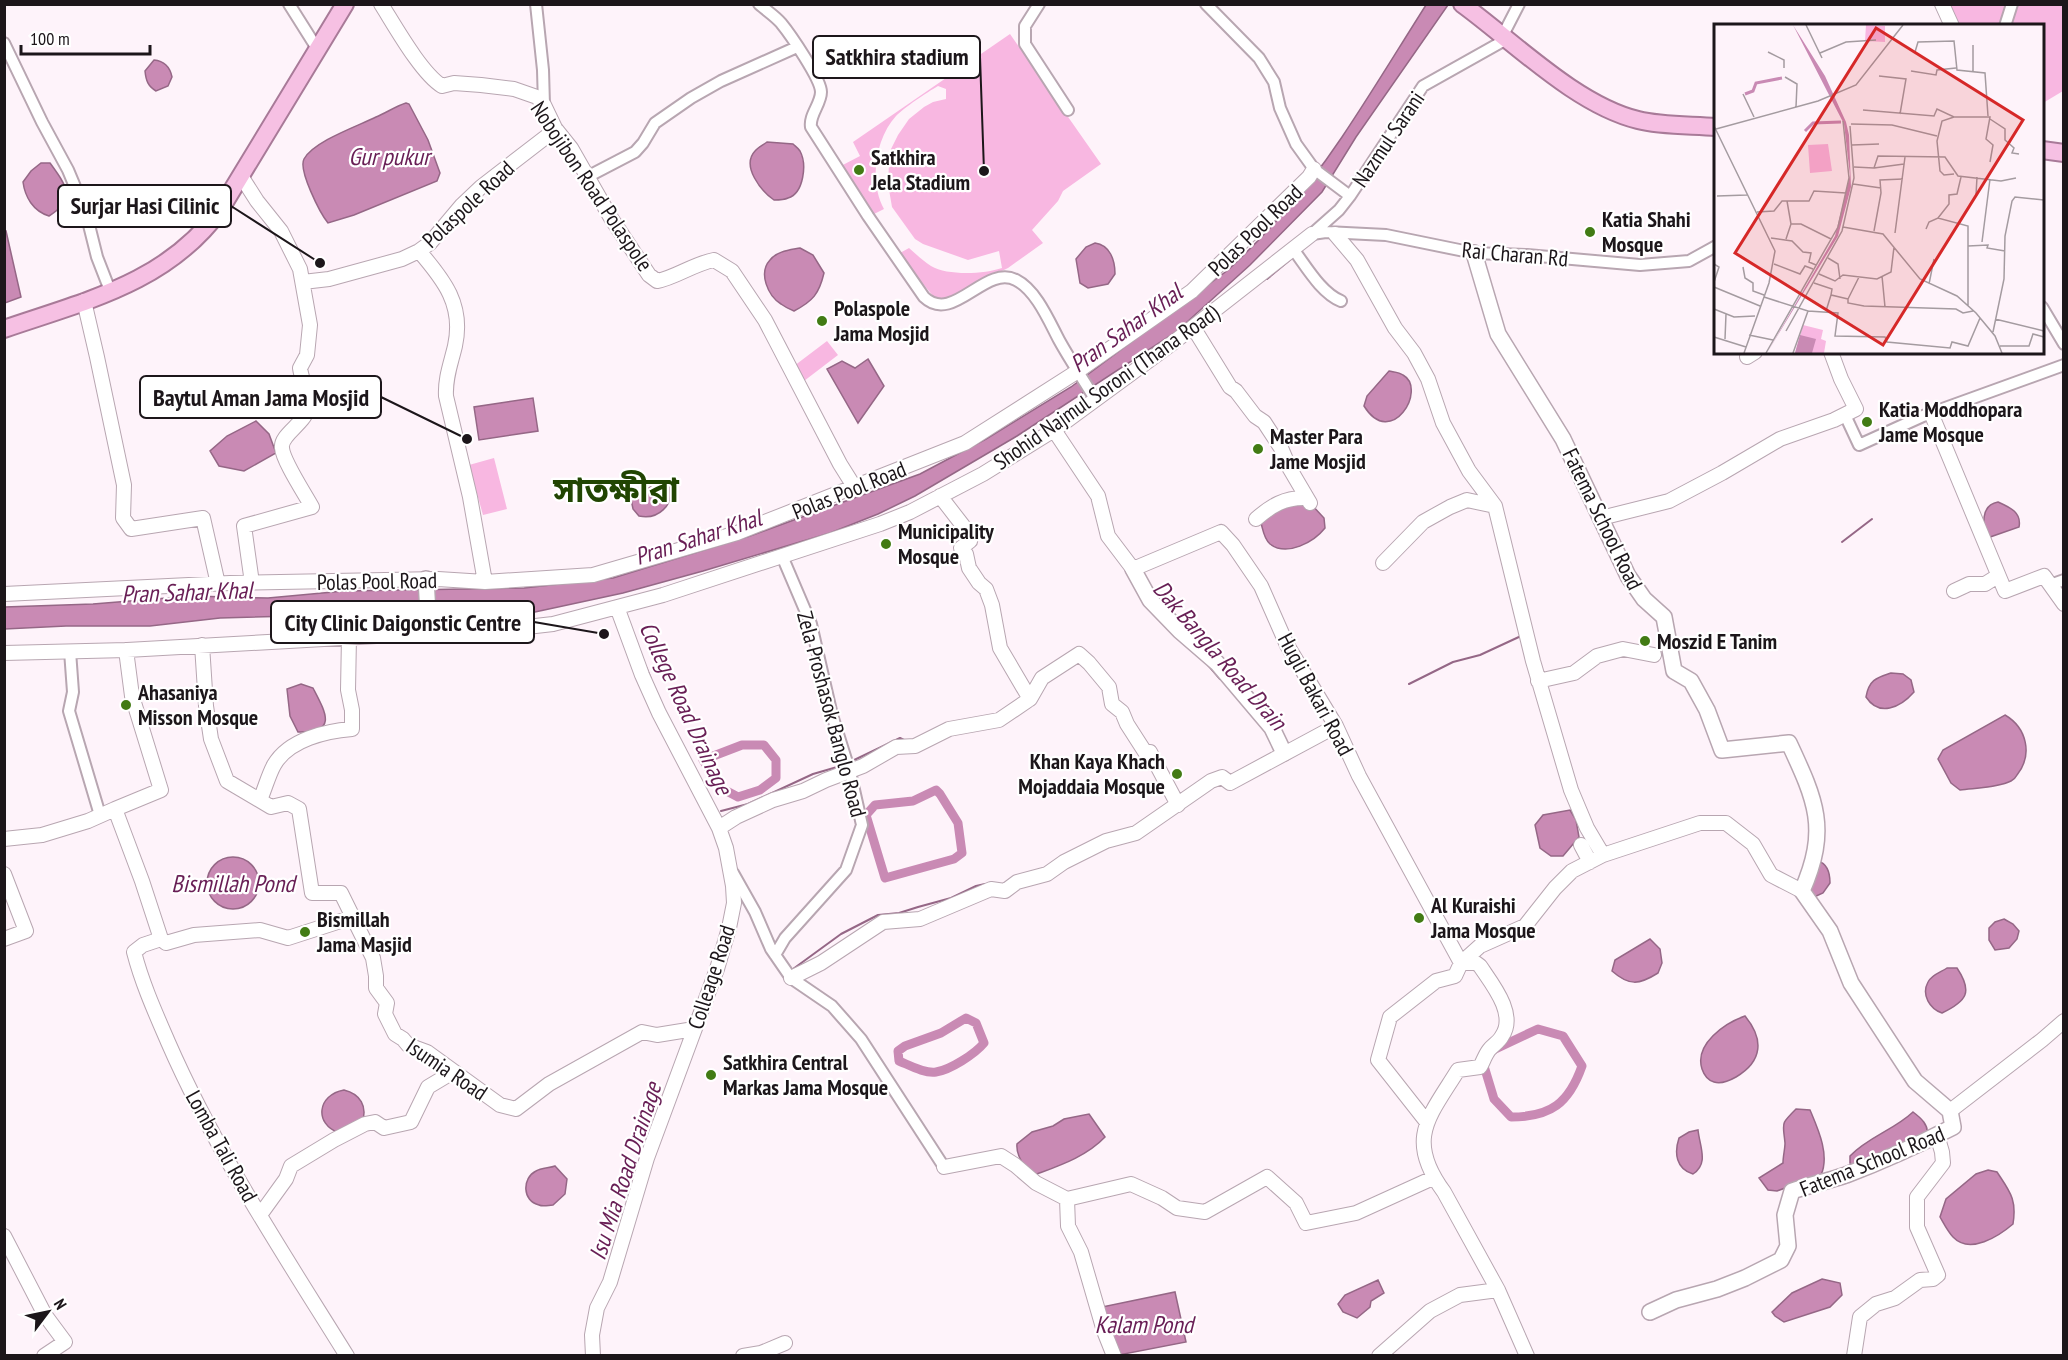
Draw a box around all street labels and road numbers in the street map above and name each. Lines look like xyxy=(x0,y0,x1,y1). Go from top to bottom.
street label: Nazmul Sarani xyxy=(1346,86,1430,192)
street label: Nobojibon Road Polaspole xyxy=(525,96,659,276)
street label: Polaspole Road xyxy=(416,154,520,254)
street label: Polas Pool Road xyxy=(1202,178,1308,282)
street label: Rai Charan Rd xyxy=(1461,235,1569,273)
street label: Shohid Najmul Soroni (Thana Road) xyxy=(988,298,1225,476)
street label: Fatema School Road xyxy=(1557,444,1649,594)
street label: Polas Pool Road xyxy=(788,454,910,526)
street label: Polas Pool Road xyxy=(317,566,437,596)
street label: Zela Proshasok Banglo Road xyxy=(791,608,873,820)
street label: Hugli Bakari Road xyxy=(1272,628,1360,760)
street label: Colleage Road xyxy=(681,921,741,1033)
street label: Isumia Road xyxy=(401,1032,493,1106)
street label: Lomba Tali Road xyxy=(180,1085,264,1207)
street label: Fatema School Road xyxy=(1795,1119,1949,1203)

